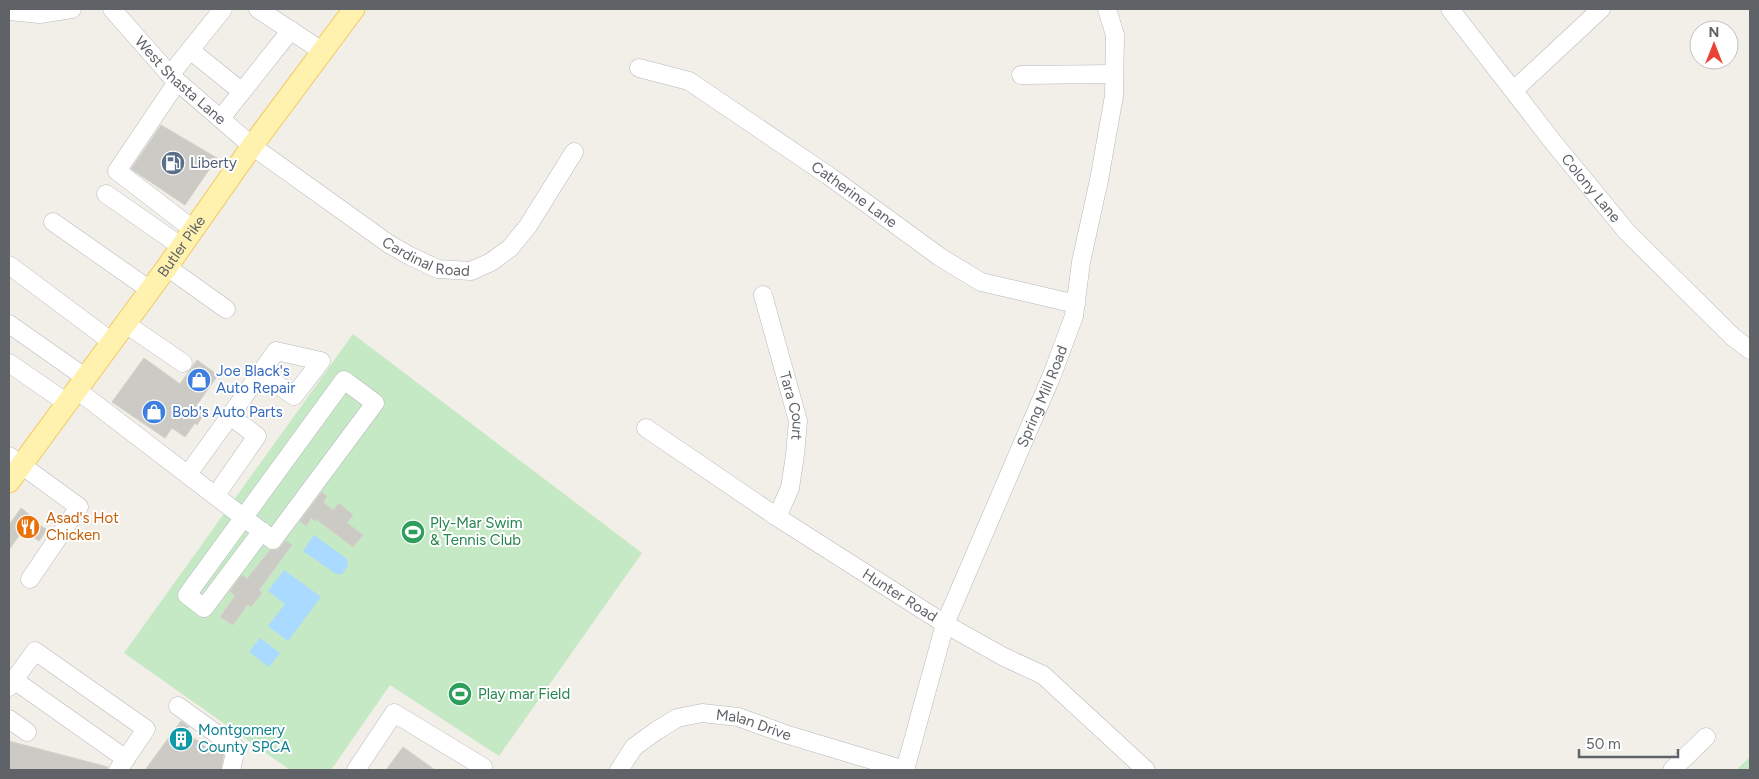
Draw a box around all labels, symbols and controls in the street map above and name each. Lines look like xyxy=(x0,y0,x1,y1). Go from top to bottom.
north arrow xyxy=(1689,20,1739,70)
text: N xyxy=(1709,24,1719,41)
street label: West Shasta Lane xyxy=(131,32,230,128)
fuel station icon: Liberty xyxy=(160,150,186,176)
street label: Colony Lane xyxy=(1558,150,1624,226)
place label: Liberty xyxy=(190,154,237,172)
street label: Catherine Lane xyxy=(808,158,901,232)
street label: Butler Pike xyxy=(154,212,209,281)
street label: Cardinal Road xyxy=(378,233,470,280)
street label: Spring Mill Road xyxy=(1013,343,1071,450)
place label: Joe Black's Auto Repair xyxy=(216,362,295,397)
shop icon: Joe Black's Auto Repair xyxy=(186,367,212,393)
street label: Tara Court xyxy=(776,370,807,441)
shop icon: Bob's Auto Parts xyxy=(141,399,167,425)
place label: Bob's Auto Parts xyxy=(172,403,283,421)
place label: Asad's Hot Chicken xyxy=(46,509,119,544)
restaurant icon: Asad's Hot Chicken xyxy=(15,514,41,540)
place label: Ply-Mar Swim & Tennis Club xyxy=(430,514,522,549)
sports icon: Ply-Mar Swim & Tennis Club xyxy=(400,519,426,545)
street label: Hunter Road xyxy=(859,565,941,626)
sports icon: Play mar Field xyxy=(447,681,473,707)
place label: Play mar Field xyxy=(478,685,570,703)
street label: Malan Drive xyxy=(715,706,793,744)
place label: Montgomery County SPCA xyxy=(198,721,290,756)
building icon: Montgomery County SPCA xyxy=(168,726,194,752)
scale bar xyxy=(1579,726,1678,758)
text: 50 m xyxy=(1586,735,1621,753)

